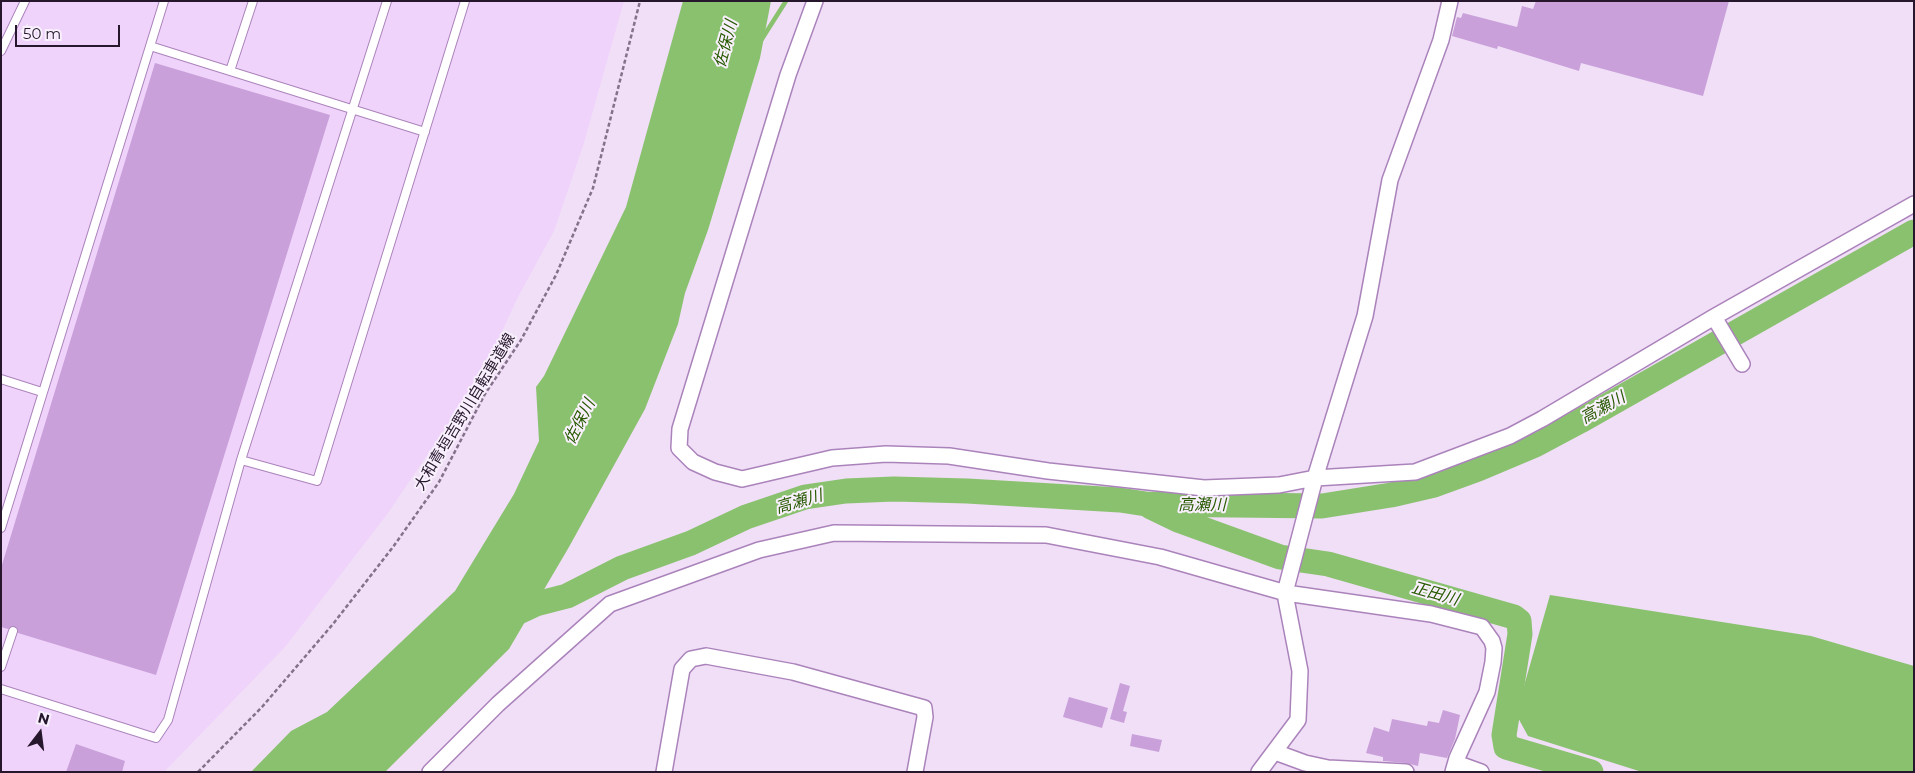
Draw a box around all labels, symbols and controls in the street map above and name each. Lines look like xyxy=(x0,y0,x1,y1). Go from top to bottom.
scale bar xyxy=(18,15,122,47)
water label: 佐保川 xyxy=(711,18,741,70)
text: 50 m xyxy=(23,24,61,43)
street label: 大和青垣吉野川自転車道線 xyxy=(411,330,519,494)
water label: 高瀬川 xyxy=(1577,388,1629,428)
water label: 佐保川 xyxy=(561,396,599,448)
water label: 高瀬川 xyxy=(773,486,825,518)
water label: 高瀬川 xyxy=(1178,495,1226,515)
water label: 正田川 xyxy=(1409,578,1461,610)
north arrow xyxy=(15,708,65,758)
text: N xyxy=(36,708,52,729)

